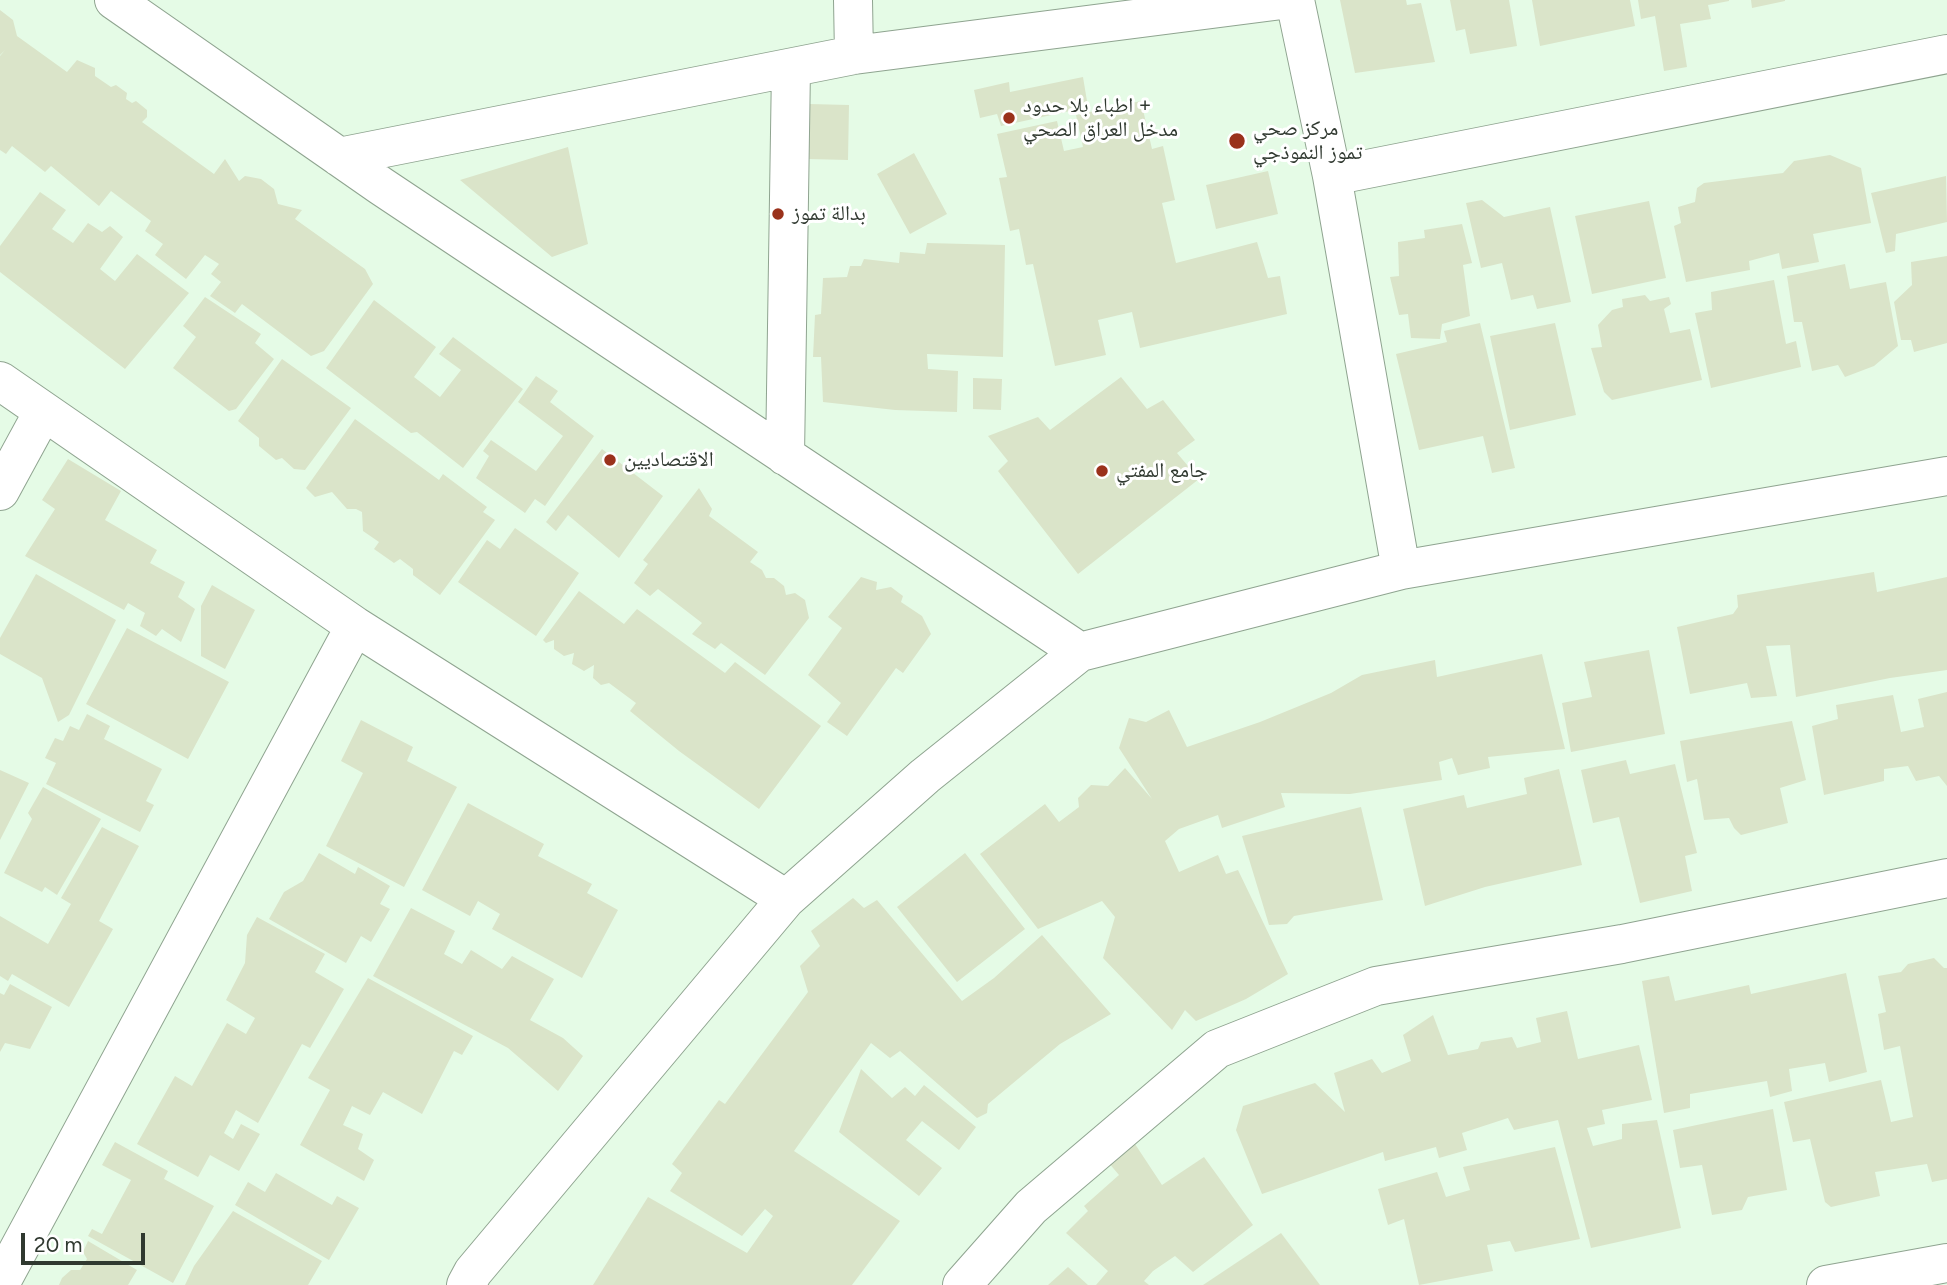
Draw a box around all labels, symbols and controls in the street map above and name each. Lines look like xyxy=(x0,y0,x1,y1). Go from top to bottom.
place label: اطباء بلا حدود + مدخل العراق الصحي xyxy=(1023,93,1178,143)
marker: اطباء بلا حدود + مدخل العراق الصحي xyxy=(1001,110,1017,126)
place label: مركز صحي تموز النموذجي xyxy=(1253,116,1363,166)
marker: مركز صحي تموز النموذجي xyxy=(1227,131,1247,151)
place label: بدالة تموز xyxy=(792,201,866,227)
marker: بدالة تموز xyxy=(770,206,786,222)
place label: الاقتصاديين xyxy=(624,447,714,473)
marker: الاقتصاديين xyxy=(602,452,618,468)
place label: جامع المفتي xyxy=(1116,458,1208,484)
marker: جامع المفتي xyxy=(1094,463,1110,479)
scale bar xyxy=(24,1218,149,1262)
text: 20 m xyxy=(34,1232,82,1257)

